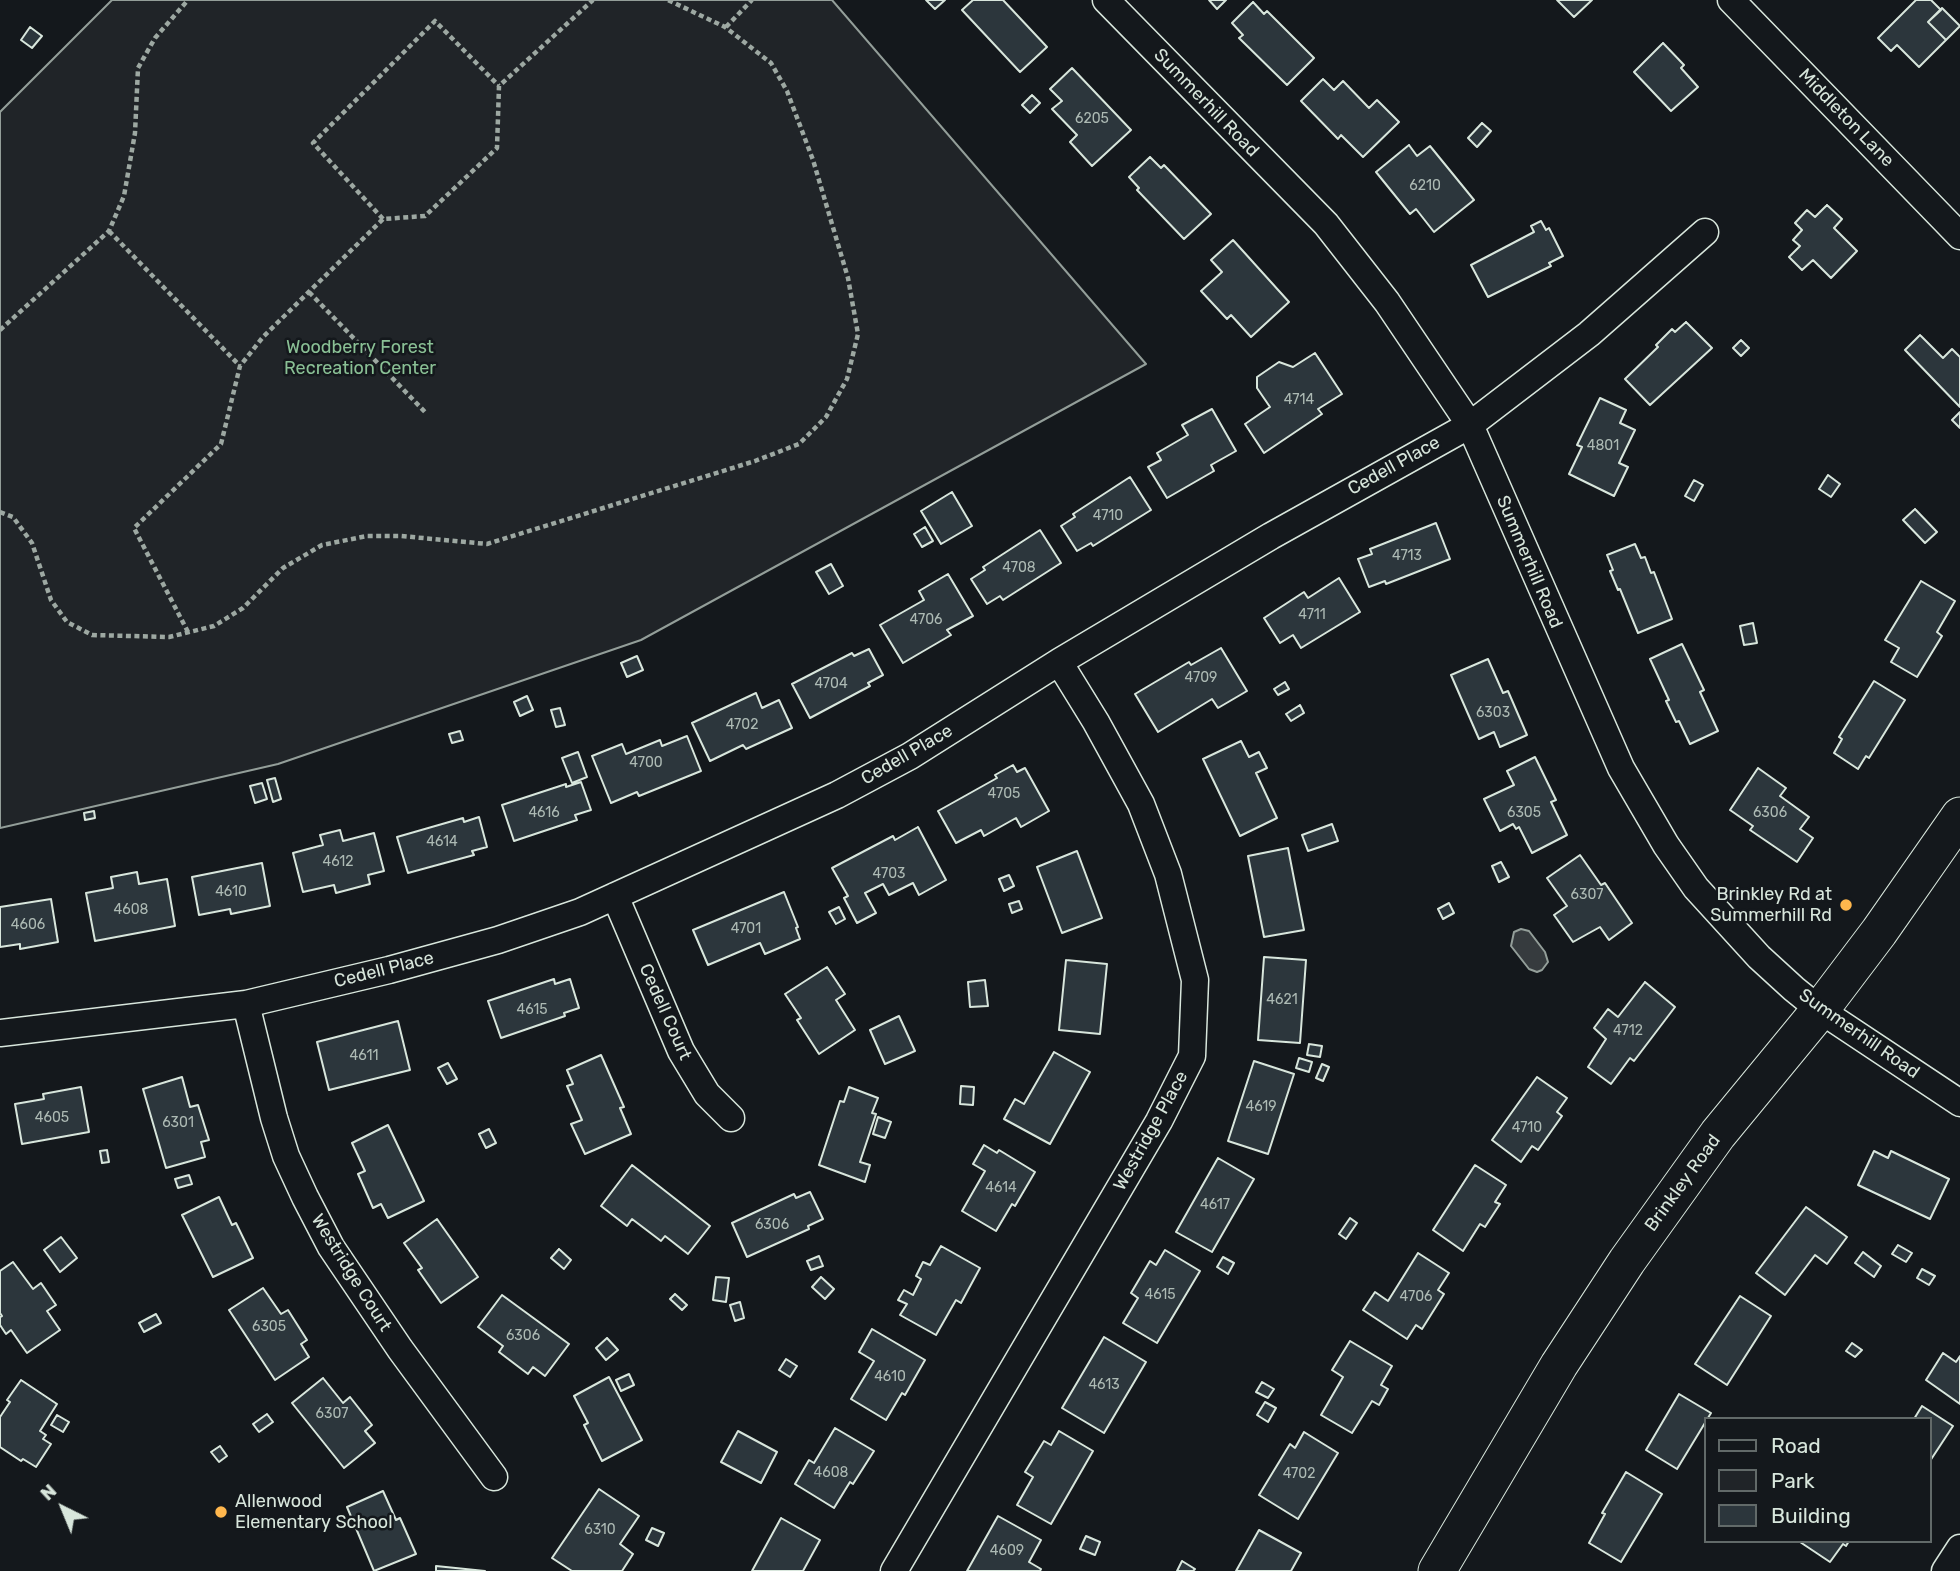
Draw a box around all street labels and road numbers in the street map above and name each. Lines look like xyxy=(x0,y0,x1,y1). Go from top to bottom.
street label: Summerhill Road xyxy=(1149,44,1263,162)
street label: Middleton Lane xyxy=(1794,64,1898,172)
street label: Cedell Place xyxy=(1344,432,1444,500)
street label: Summerhill Road xyxy=(1491,492,1567,632)
street label: Cedell Place xyxy=(857,720,957,790)
street label: Cedell Place xyxy=(332,947,436,993)
street label: Cedell Court xyxy=(634,961,696,1063)
street label: Summerhill Road xyxy=(1795,984,1923,1084)
street label: Westridge Place xyxy=(1109,1067,1193,1195)
street label: Brinkley Road xyxy=(1641,1130,1725,1236)
street label: Westridge Court xyxy=(306,1210,396,1336)

